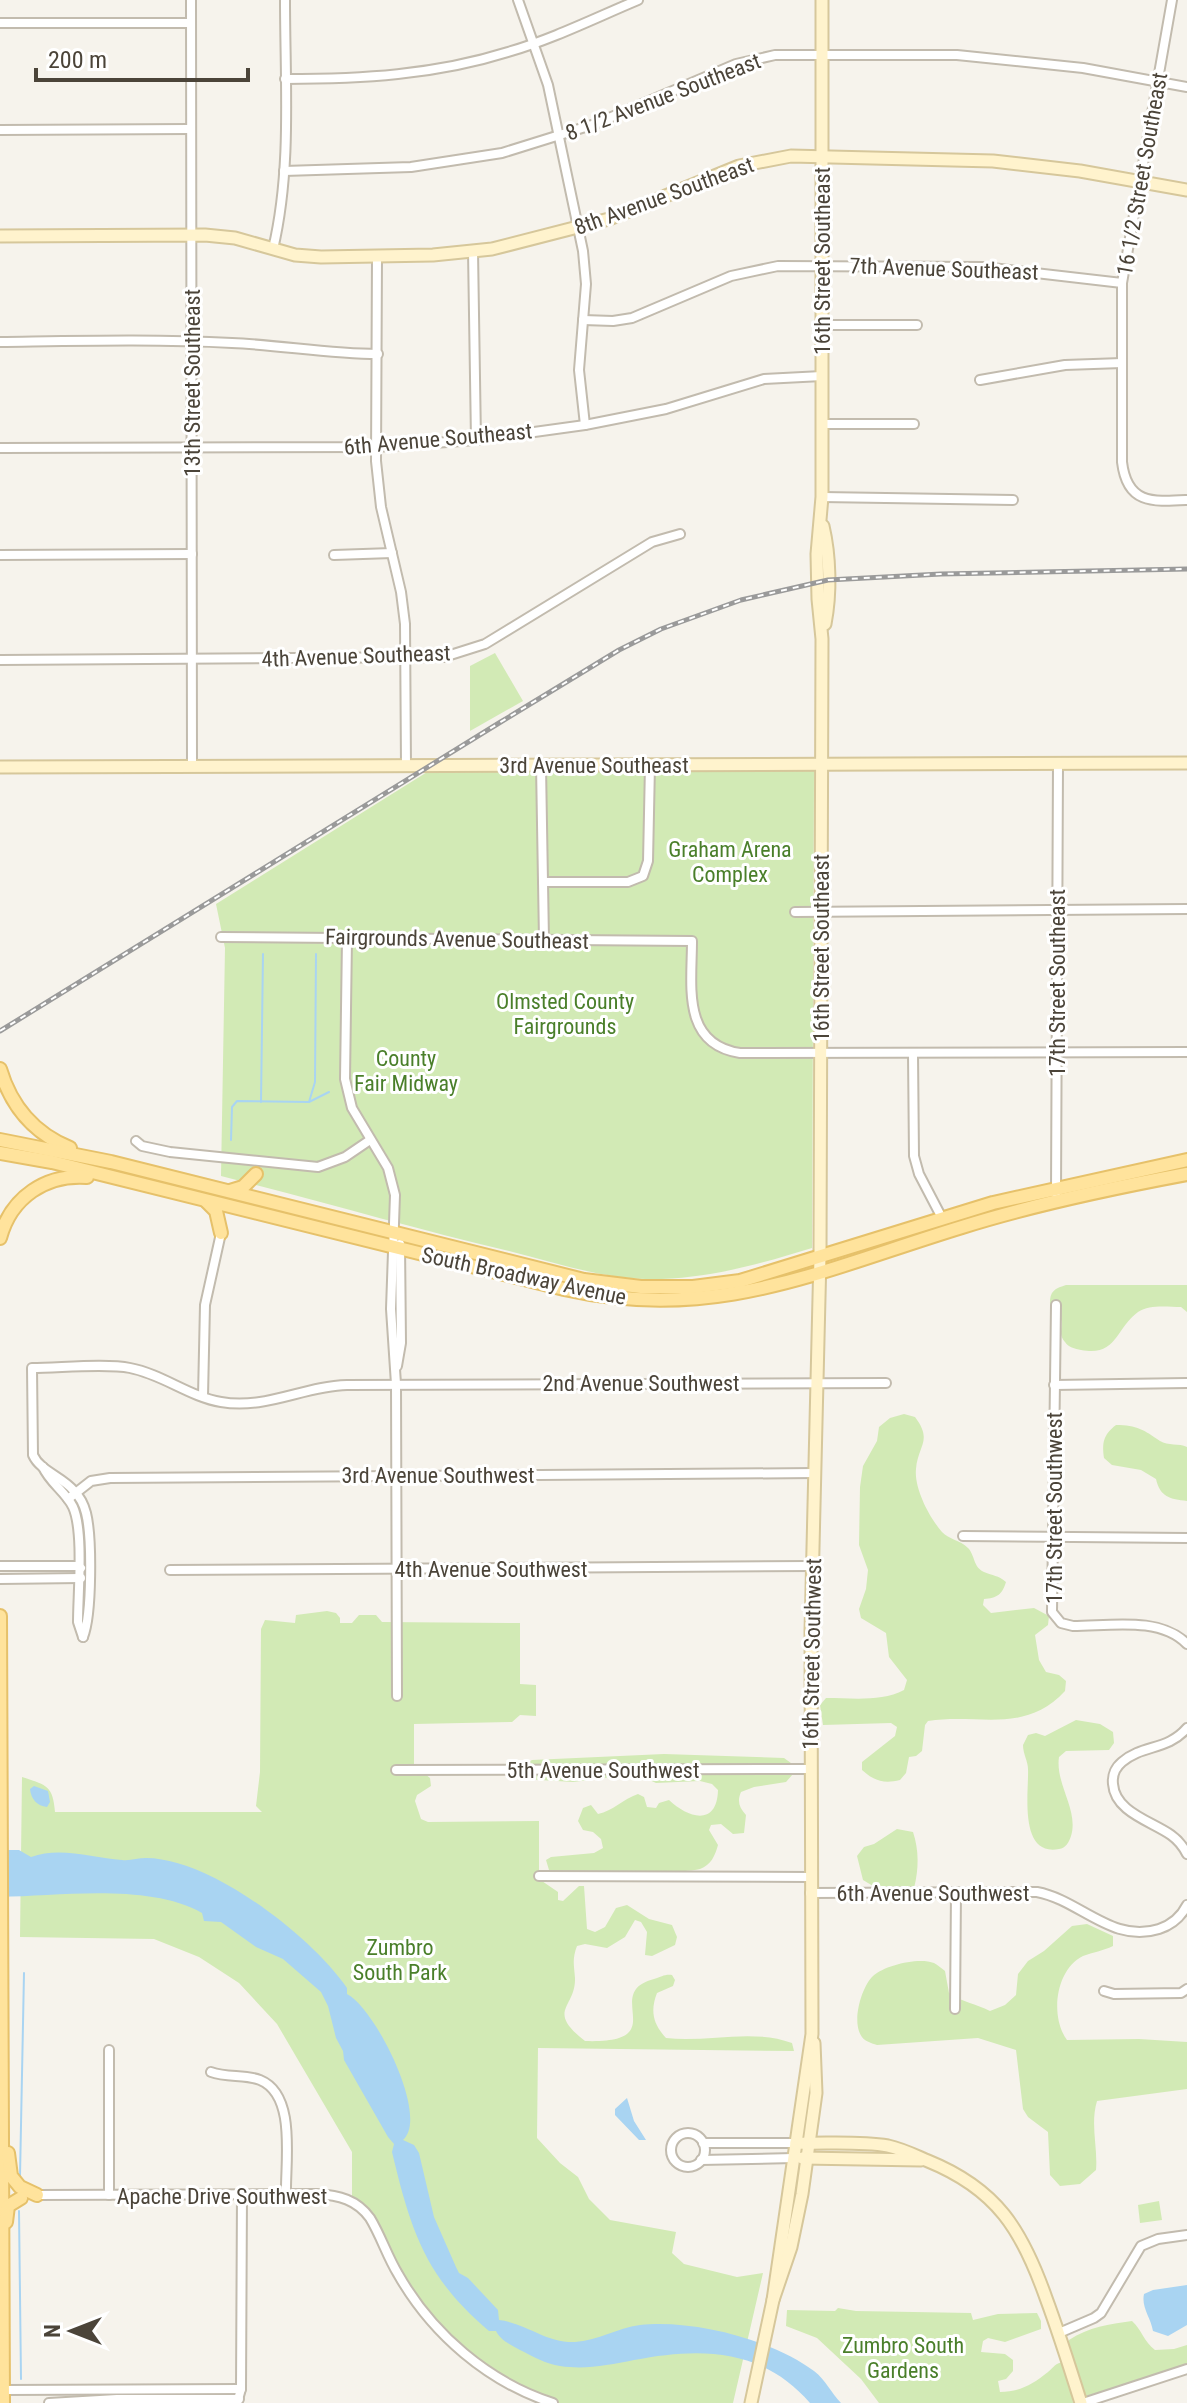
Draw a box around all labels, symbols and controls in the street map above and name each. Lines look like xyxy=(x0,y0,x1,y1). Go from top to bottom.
scale bar xyxy=(36,32,248,82)
text: 200 m xyxy=(48,46,107,74)
street label: 8 1/2 Avenue Southeast xyxy=(562,48,764,146)
street label: 16 1/2 Street Southeast xyxy=(1112,70,1172,278)
street label: 8th Avenue Southeast xyxy=(571,152,757,240)
street label: 16th Street Southeast xyxy=(810,167,835,355)
street label: 7th Avenue Southeast xyxy=(849,253,1039,285)
street label: 13th Street Southeast xyxy=(180,289,205,477)
street label: 6th Avenue Southeast xyxy=(343,418,533,460)
street label: 4th Avenue Southeast xyxy=(261,640,451,672)
street label: 3rd Avenue Southeast xyxy=(499,753,689,778)
park label: Graham Arena Complex xyxy=(668,837,792,887)
street label: 16th Street Southeast xyxy=(809,854,834,1042)
street label: 17th Street Southeast xyxy=(1045,889,1070,1077)
street label: Fairgrounds Avenue Southeast xyxy=(325,924,589,954)
park label: Olmsted County Fairgrounds xyxy=(496,989,634,1039)
park label: County Fair Midway xyxy=(354,1046,458,1096)
street label: South Broadway Avenue xyxy=(419,1242,629,1310)
street label: 2nd Avenue Southwest xyxy=(542,1371,740,1396)
street label: 17th Street Southwest xyxy=(1042,1412,1067,1604)
street label: 3rd Avenue Southwest xyxy=(341,1463,535,1488)
street label: 4th Avenue Southwest xyxy=(395,1557,587,1582)
street label: 16th Street Southwest xyxy=(798,1558,826,1750)
street label: 5th Avenue Southwest xyxy=(507,1758,699,1783)
street label: 6th Avenue Southwest xyxy=(837,1881,1029,1906)
park label: Zumbro South Park xyxy=(353,1935,447,1985)
street label: Apache Drive Southwest xyxy=(117,2184,327,2209)
north arrow xyxy=(32,2291,112,2371)
text: N xyxy=(40,2324,65,2338)
park label: Zumbro South Gardens xyxy=(842,2333,964,2383)

